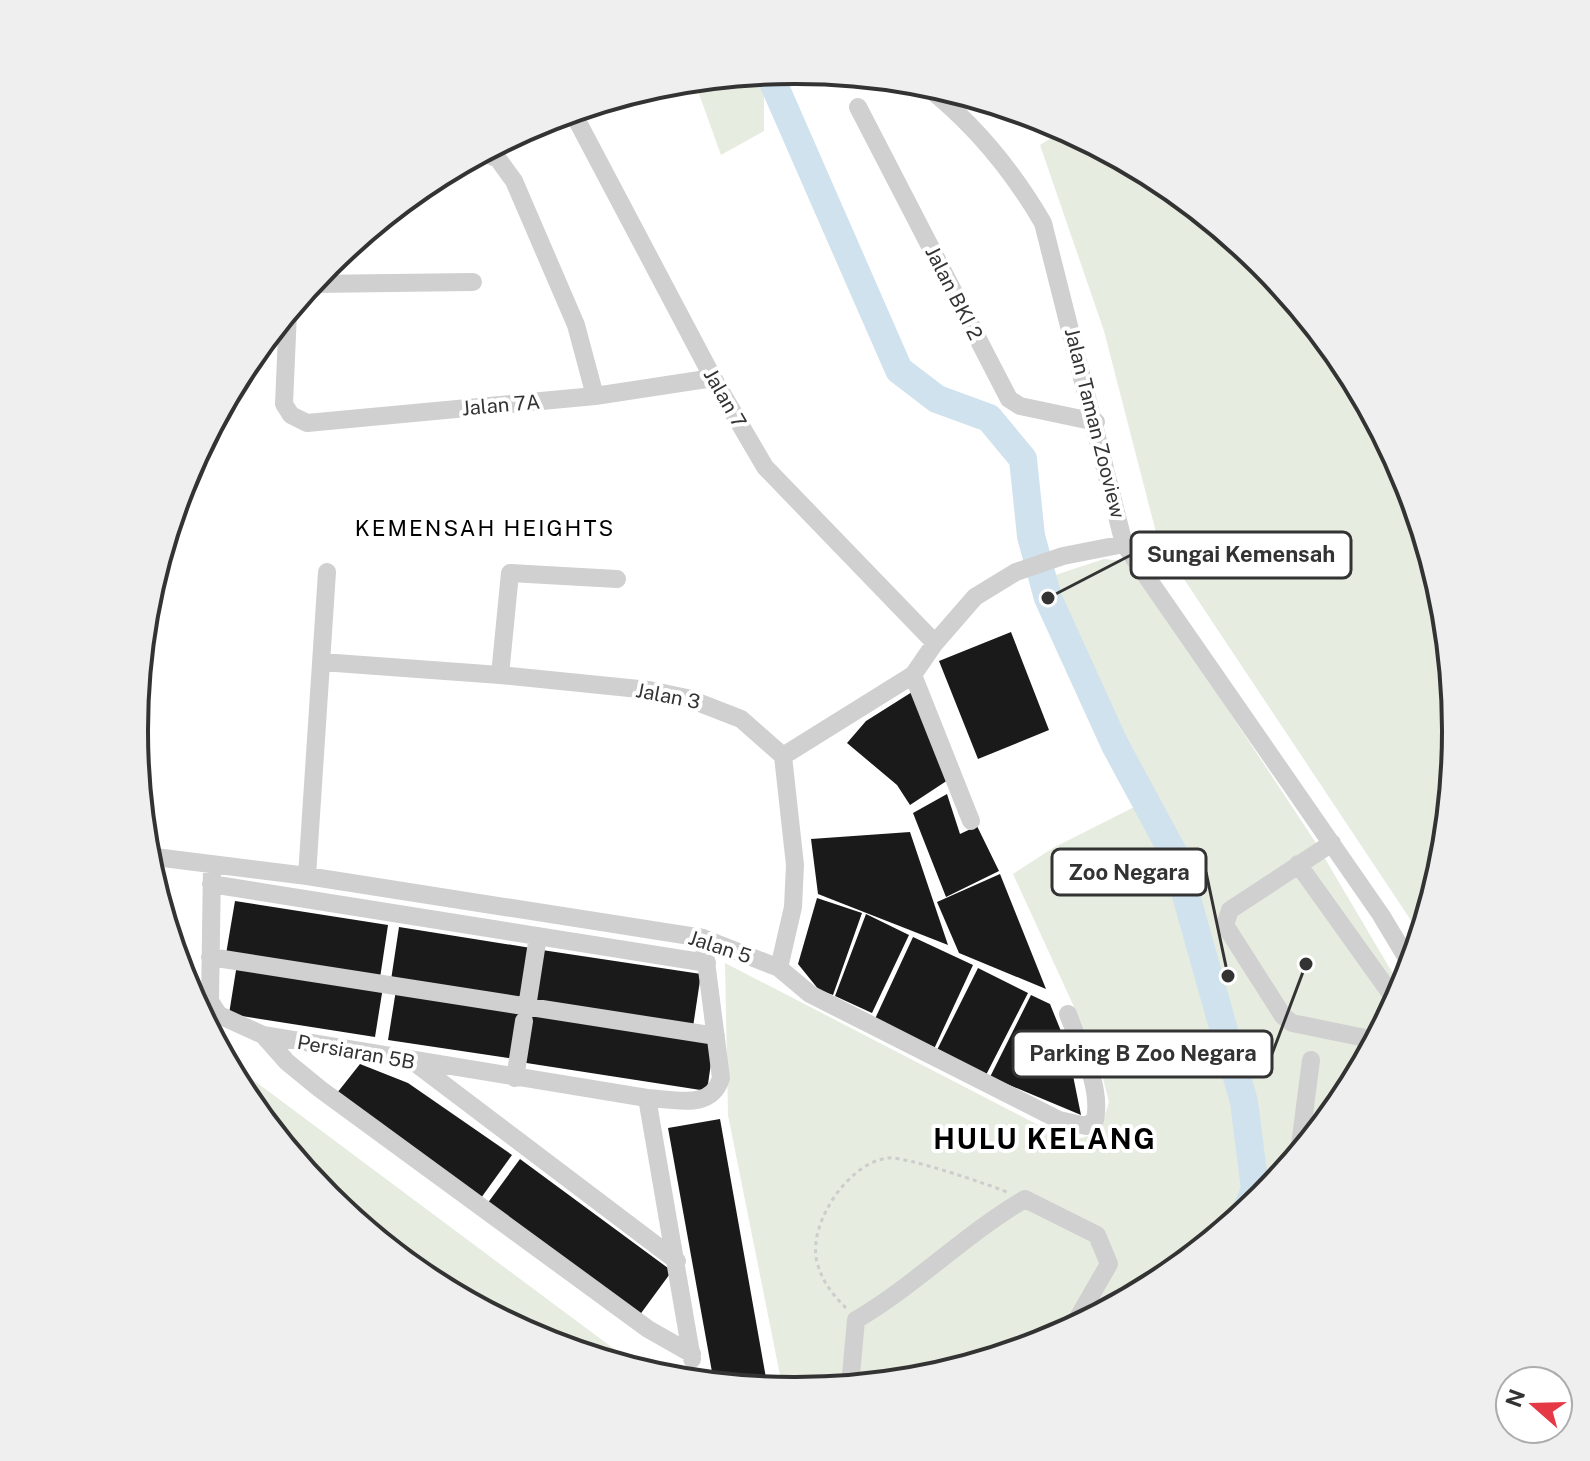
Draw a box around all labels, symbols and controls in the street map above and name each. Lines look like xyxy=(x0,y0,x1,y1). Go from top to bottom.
street label: Jalan BKI 2 xyxy=(920,242,988,344)
street label: Jalan Taman Zooview xyxy=(1060,325,1130,521)
street label: Jalan 7 xyxy=(699,364,751,432)
street label: Jalan 7A xyxy=(461,390,541,420)
district label: KEMENSAH HEIGHTS xyxy=(355,515,615,541)
callout: Sungai Kemensah xyxy=(1131,532,1351,578)
text: Sungai Kemensah xyxy=(1147,541,1335,567)
street label: Jalan 3 xyxy=(634,678,702,714)
callout: Zoo Negara xyxy=(1052,849,1206,895)
text: Zoo Negara xyxy=(1068,859,1190,885)
street label: Jalan 5 xyxy=(685,926,755,968)
street label: Persiaran 5B xyxy=(295,1030,417,1074)
callout: Parking B Zoo Negara xyxy=(1013,1031,1272,1077)
text: Parking B Zoo Negara xyxy=(1029,1040,1257,1066)
district label: HULU KELANG xyxy=(933,1122,1157,1155)
north arrow xyxy=(1494,1365,1574,1445)
text: N xyxy=(1500,1386,1530,1411)

